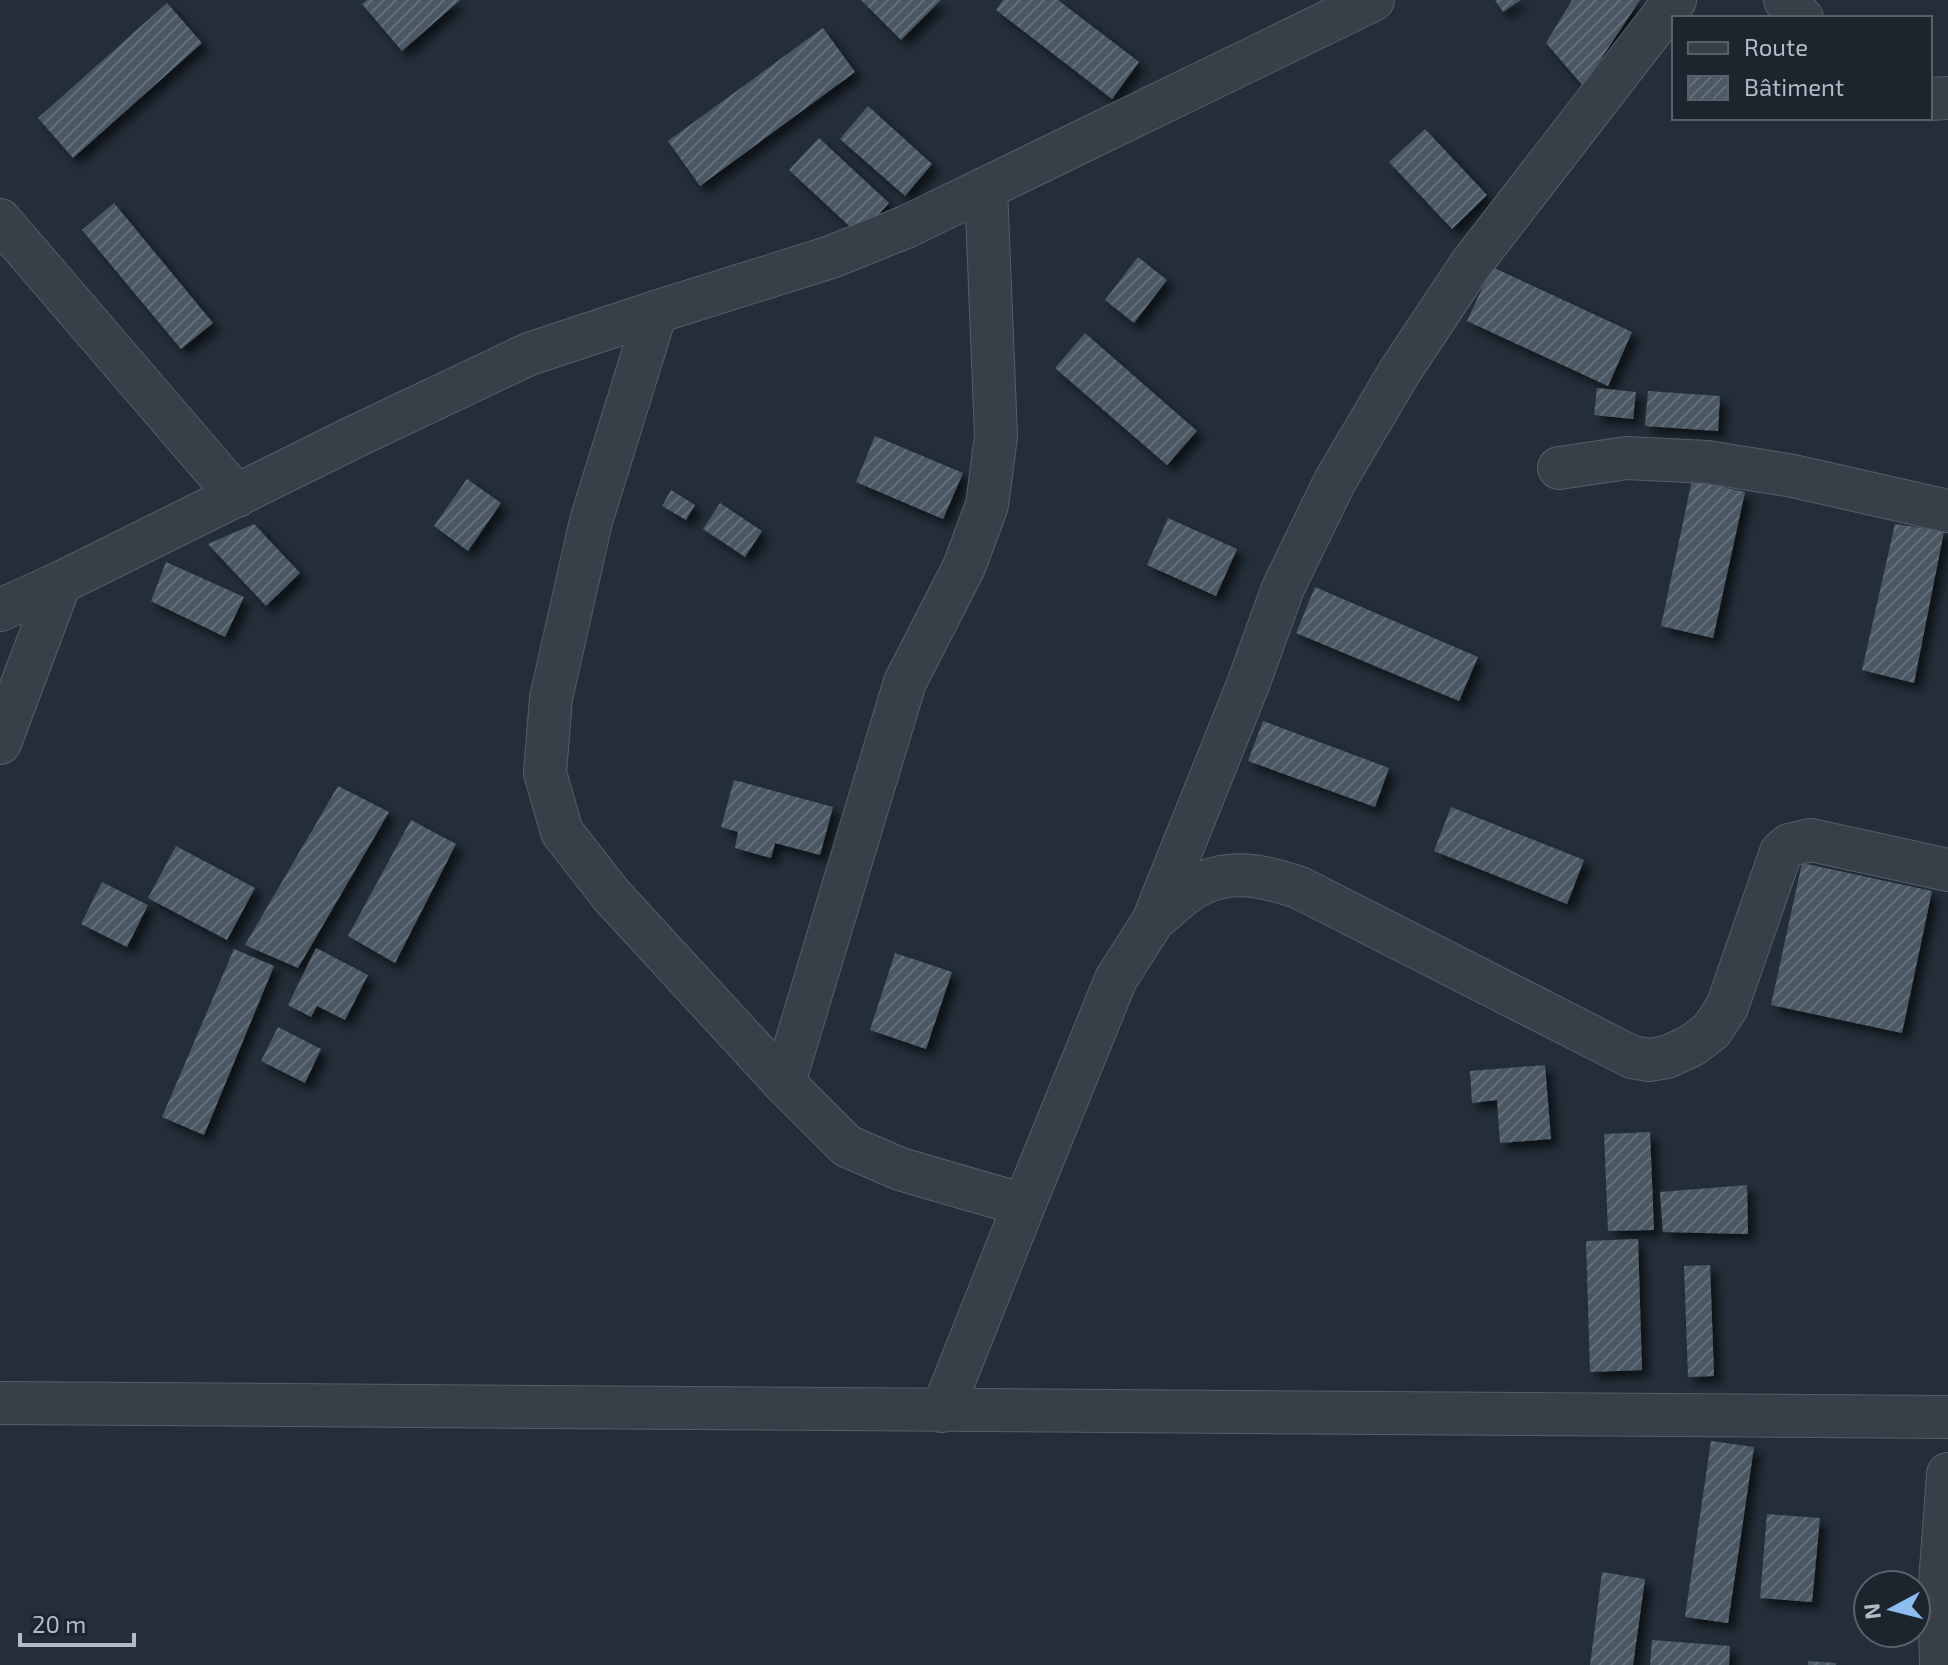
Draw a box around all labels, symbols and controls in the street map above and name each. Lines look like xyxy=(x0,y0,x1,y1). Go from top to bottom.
legend xyxy=(1672,16,1932,120)
text: Route xyxy=(1744,32,1808,61)
text: Bâtiment xyxy=(1744,72,1844,101)
north arrow xyxy=(1852,1569,1932,1649)
scale bar xyxy=(20,1597,134,1647)
text: N xyxy=(1857,1602,1885,1621)
text: 20 m xyxy=(32,1609,86,1638)

